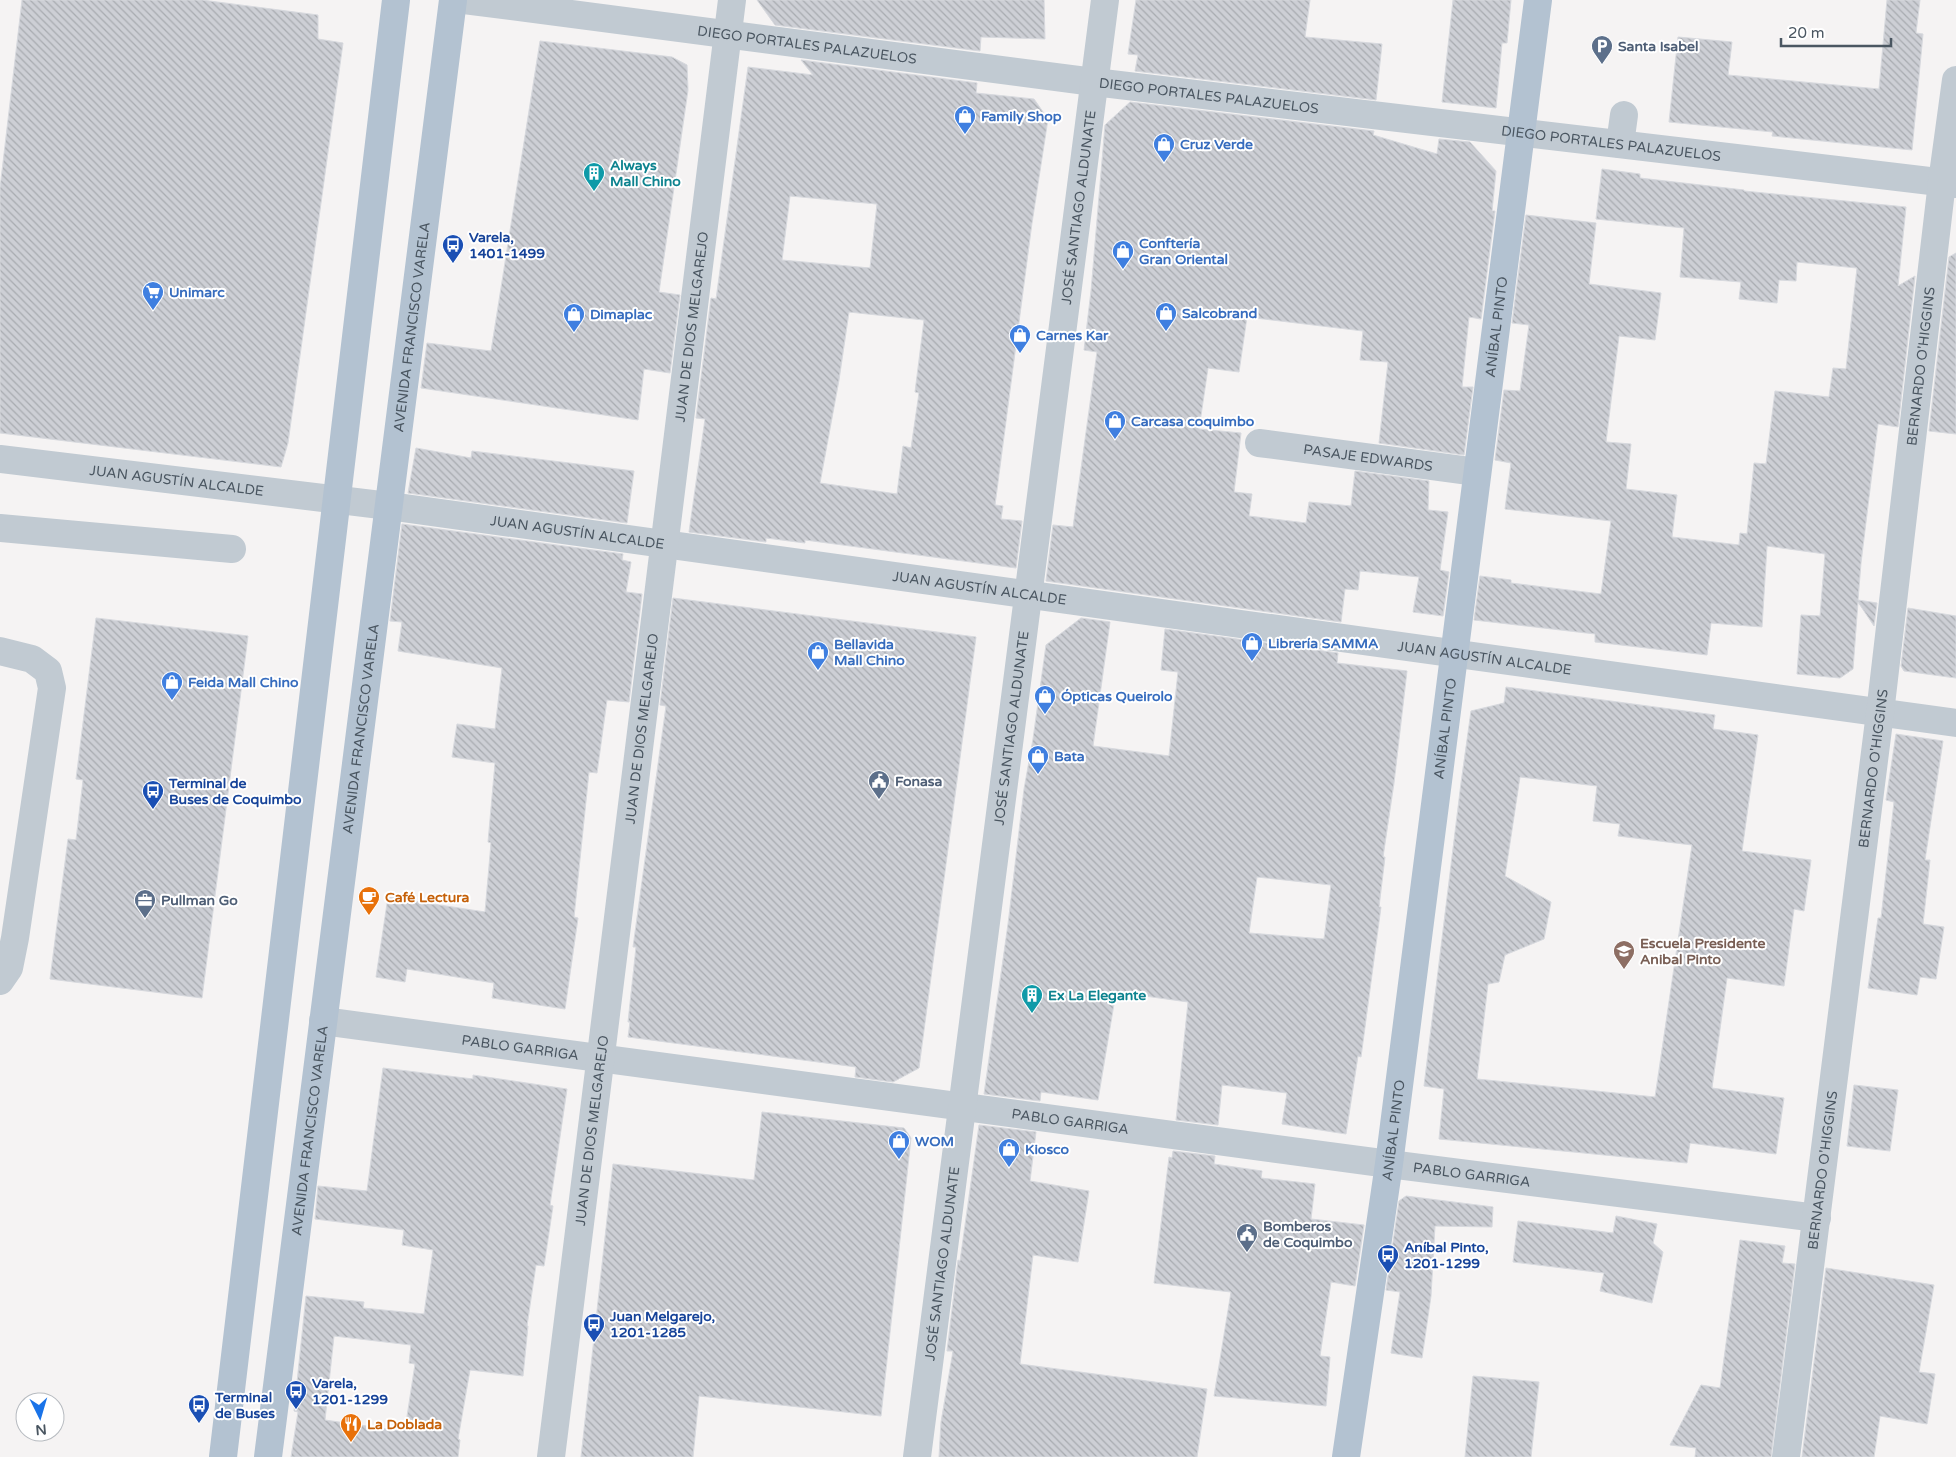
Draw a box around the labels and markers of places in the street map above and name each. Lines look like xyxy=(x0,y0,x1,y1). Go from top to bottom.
parking icon: Santa Isabel xyxy=(1590,34,1614,65)
place label: Santa Isabel xyxy=(1618,38,1698,55)
shop icon: Family Shop xyxy=(953,104,977,135)
place label: Family Shop xyxy=(981,108,1062,125)
shop icon: Cruz Verde xyxy=(1152,132,1176,163)
place label: Cruz Verde xyxy=(1180,136,1253,153)
place label: Always Mall Chino xyxy=(610,157,681,190)
building icon: Always Mall Chino xyxy=(582,161,606,192)
place label: Varela, 1401-1499 xyxy=(469,229,545,262)
bus stop icon: Varela, 1401-1499 xyxy=(441,233,465,264)
place label: Conftería Gran Oriental xyxy=(1139,235,1228,268)
shop icon: Conftería Gran Oriental xyxy=(1111,239,1135,270)
supermarket icon: Unimarc xyxy=(141,280,165,311)
place label: Unimarc xyxy=(169,284,225,301)
shop icon: Salcobrand xyxy=(1154,301,1178,332)
shop icon: Dimaplac xyxy=(562,302,586,333)
place label: Salcobrand xyxy=(1182,305,1257,322)
place label: Dimaplac xyxy=(590,306,653,323)
shop icon: Carnes Kar xyxy=(1008,323,1032,354)
place label: Carnes Kar xyxy=(1036,327,1109,344)
shop icon: Carcasa coquimbo xyxy=(1103,409,1127,440)
place label: Carcasa coquimbo xyxy=(1131,413,1255,430)
shop icon: Librería SAMMA xyxy=(1240,631,1264,662)
place label: Librería SAMMA xyxy=(1268,635,1379,652)
place label: Bellavida Mall Chino xyxy=(834,636,905,669)
shop icon: Bellavida Mall Chino xyxy=(806,640,830,671)
shop icon: Feida Mall Chino xyxy=(160,670,184,701)
place label: Feida Mall Chino xyxy=(188,674,299,691)
shop icon: Ópticas Queirolo xyxy=(1033,684,1057,715)
place label: Ópticas Queirolo xyxy=(1061,688,1173,705)
shop icon: Bata xyxy=(1026,744,1050,775)
place label: Bata xyxy=(1054,748,1085,765)
public building icon: Fonasa xyxy=(867,769,891,800)
place label: Fonasa xyxy=(895,773,943,790)
place label: Terminal de Buses de Coquimbo xyxy=(168,775,302,808)
bus stop icon: Terminal de Buses de Coquimbo xyxy=(141,779,165,810)
cafe icon: Café Lectura xyxy=(357,885,381,916)
office icon: Pullman Go xyxy=(133,888,157,919)
place label: Café Lectura xyxy=(385,889,470,906)
place label: Pullman Go xyxy=(161,892,238,909)
place label: Escuela Presidente Anibal Pinto xyxy=(1640,935,1765,968)
school or university icon: Escuela Presidente Anibal Pinto xyxy=(1612,939,1636,970)
building icon: Ex La Elegante xyxy=(1020,983,1044,1014)
place label: Ex La Elegante xyxy=(1048,987,1146,1004)
shop icon: WOM xyxy=(887,1129,911,1160)
place label: WOM xyxy=(915,1133,954,1150)
shop icon: Kiosco xyxy=(997,1137,1021,1168)
place label: Kiosco xyxy=(1025,1141,1070,1158)
place label: Bomberos de Coquimbo xyxy=(1263,1218,1353,1251)
public building icon: Bomberos de Coquimbo xyxy=(1235,1222,1259,1253)
place label: Aníbal Pinto, 1201-1299 xyxy=(1404,1239,1489,1272)
bus stop icon: Aníbal Pinto, 1201-1299 xyxy=(1376,1243,1400,1274)
place label: Juan Melgarejo, 1201-1285 xyxy=(609,1308,715,1341)
bus stop icon: Juan Melgarejo, 1201-1285 xyxy=(582,1312,606,1343)
place label: Varela, 1201-1299 xyxy=(312,1375,388,1408)
bus stop icon: Varela, 1201-1299 xyxy=(284,1379,308,1410)
place label: Terminal de Buses xyxy=(214,1389,275,1422)
bus stop icon: Terminal de Buses xyxy=(187,1393,211,1424)
restaurant icon: La Doblada xyxy=(339,1412,363,1443)
place label: La Doblada xyxy=(367,1416,442,1433)

